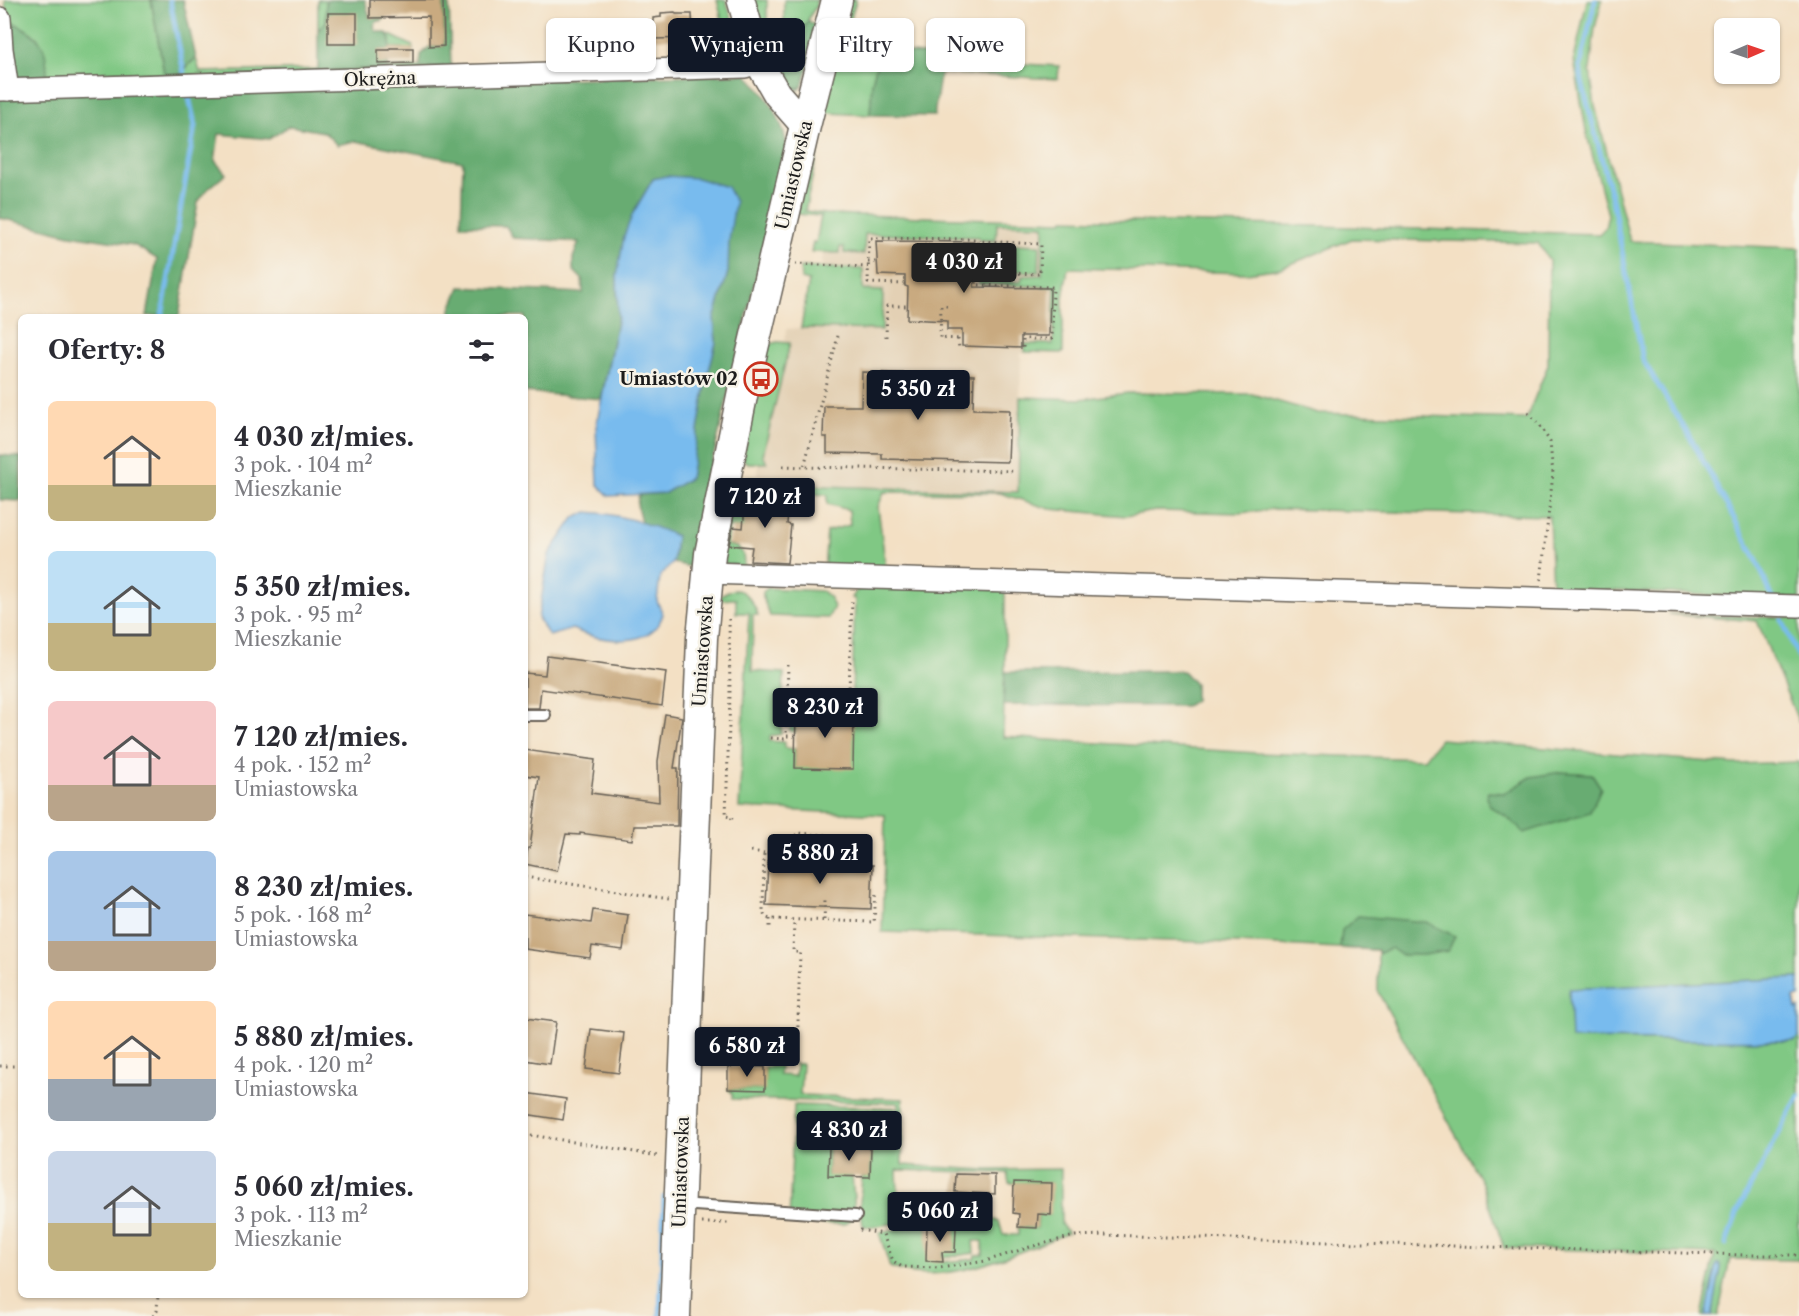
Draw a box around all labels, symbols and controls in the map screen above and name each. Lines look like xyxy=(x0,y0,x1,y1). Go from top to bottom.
chip: Kupno xyxy=(546,18,656,72)
chip: Wynajem xyxy=(668,18,805,72)
chip: Filtry xyxy=(817,18,914,72)
chip: Nowe xyxy=(926,18,1025,72)
north arrow xyxy=(1714,18,1780,84)
map controls xyxy=(1714,18,1780,84)
street label: Okrężna xyxy=(343,67,417,91)
street label: Umiastowska xyxy=(771,118,817,232)
pin: 4 030 zł xyxy=(902,243,1026,294)
text: 4 030 zł xyxy=(925,250,1003,274)
text: Oferty: 8 xyxy=(48,334,166,366)
icon: filters xyxy=(465,334,498,367)
bus stop icon: Umiastów 02 xyxy=(743,361,779,397)
place label: Umiastów 02 xyxy=(619,368,738,390)
pin: 5 350 zł xyxy=(856,370,980,421)
text: 5 350 zł xyxy=(881,377,955,401)
text: 4 030 zł/mies. xyxy=(234,421,414,453)
icon: home xyxy=(96,425,168,497)
text: 3 pok. · 104 m² xyxy=(234,453,373,477)
text: Mieszkanie xyxy=(234,477,342,501)
pin: 7 120 zł xyxy=(703,478,827,529)
text: 7 120 zł xyxy=(729,485,801,509)
text: 5 350 zł/mies. xyxy=(234,571,411,603)
icon: home xyxy=(96,575,168,647)
street label: Umiastowska xyxy=(688,594,718,707)
text: 3 pok. · 95 m² xyxy=(234,603,363,627)
text: Mieszkanie xyxy=(234,627,342,651)
pin: 8 230 zł xyxy=(763,688,887,739)
text: 8 230 zł xyxy=(787,695,863,719)
text: 7 120 zł/mies. xyxy=(234,721,408,753)
icon: home xyxy=(96,725,168,797)
text: 4 pok. · 152 m² xyxy=(234,753,371,777)
text: Umiastowska xyxy=(234,777,358,801)
pin: 5 880 zł xyxy=(758,834,882,885)
text: 5 880 zł xyxy=(782,841,858,865)
text: 8 230 zł/mies. xyxy=(234,871,413,903)
icon: home xyxy=(96,875,168,947)
text: 5 pok. · 168 m² xyxy=(234,903,372,927)
text: Umiastowska xyxy=(234,927,358,951)
text: 5 880 zł/mies. xyxy=(234,1021,414,1053)
icon: home xyxy=(96,1025,168,1097)
pin: 6 580 zł xyxy=(685,1027,809,1078)
text: 6 580 zł xyxy=(709,1034,785,1058)
text: 4 pok. · 120 m² xyxy=(234,1053,373,1077)
text: Umiastowska xyxy=(234,1077,358,1101)
pin: 4 830 zł xyxy=(787,1111,911,1162)
street label: Umiastowska xyxy=(668,1115,694,1228)
text: 4 830 zł xyxy=(811,1118,887,1142)
text: 5 060 zł/mies. xyxy=(234,1171,414,1203)
icon: home xyxy=(96,1175,168,1247)
pin: 5 060 zł xyxy=(878,1192,1002,1243)
text: 5 060 zł xyxy=(902,1199,978,1223)
text: 3 pok. · 113 m² xyxy=(234,1203,368,1227)
text: Mieszkanie xyxy=(234,1227,342,1251)

